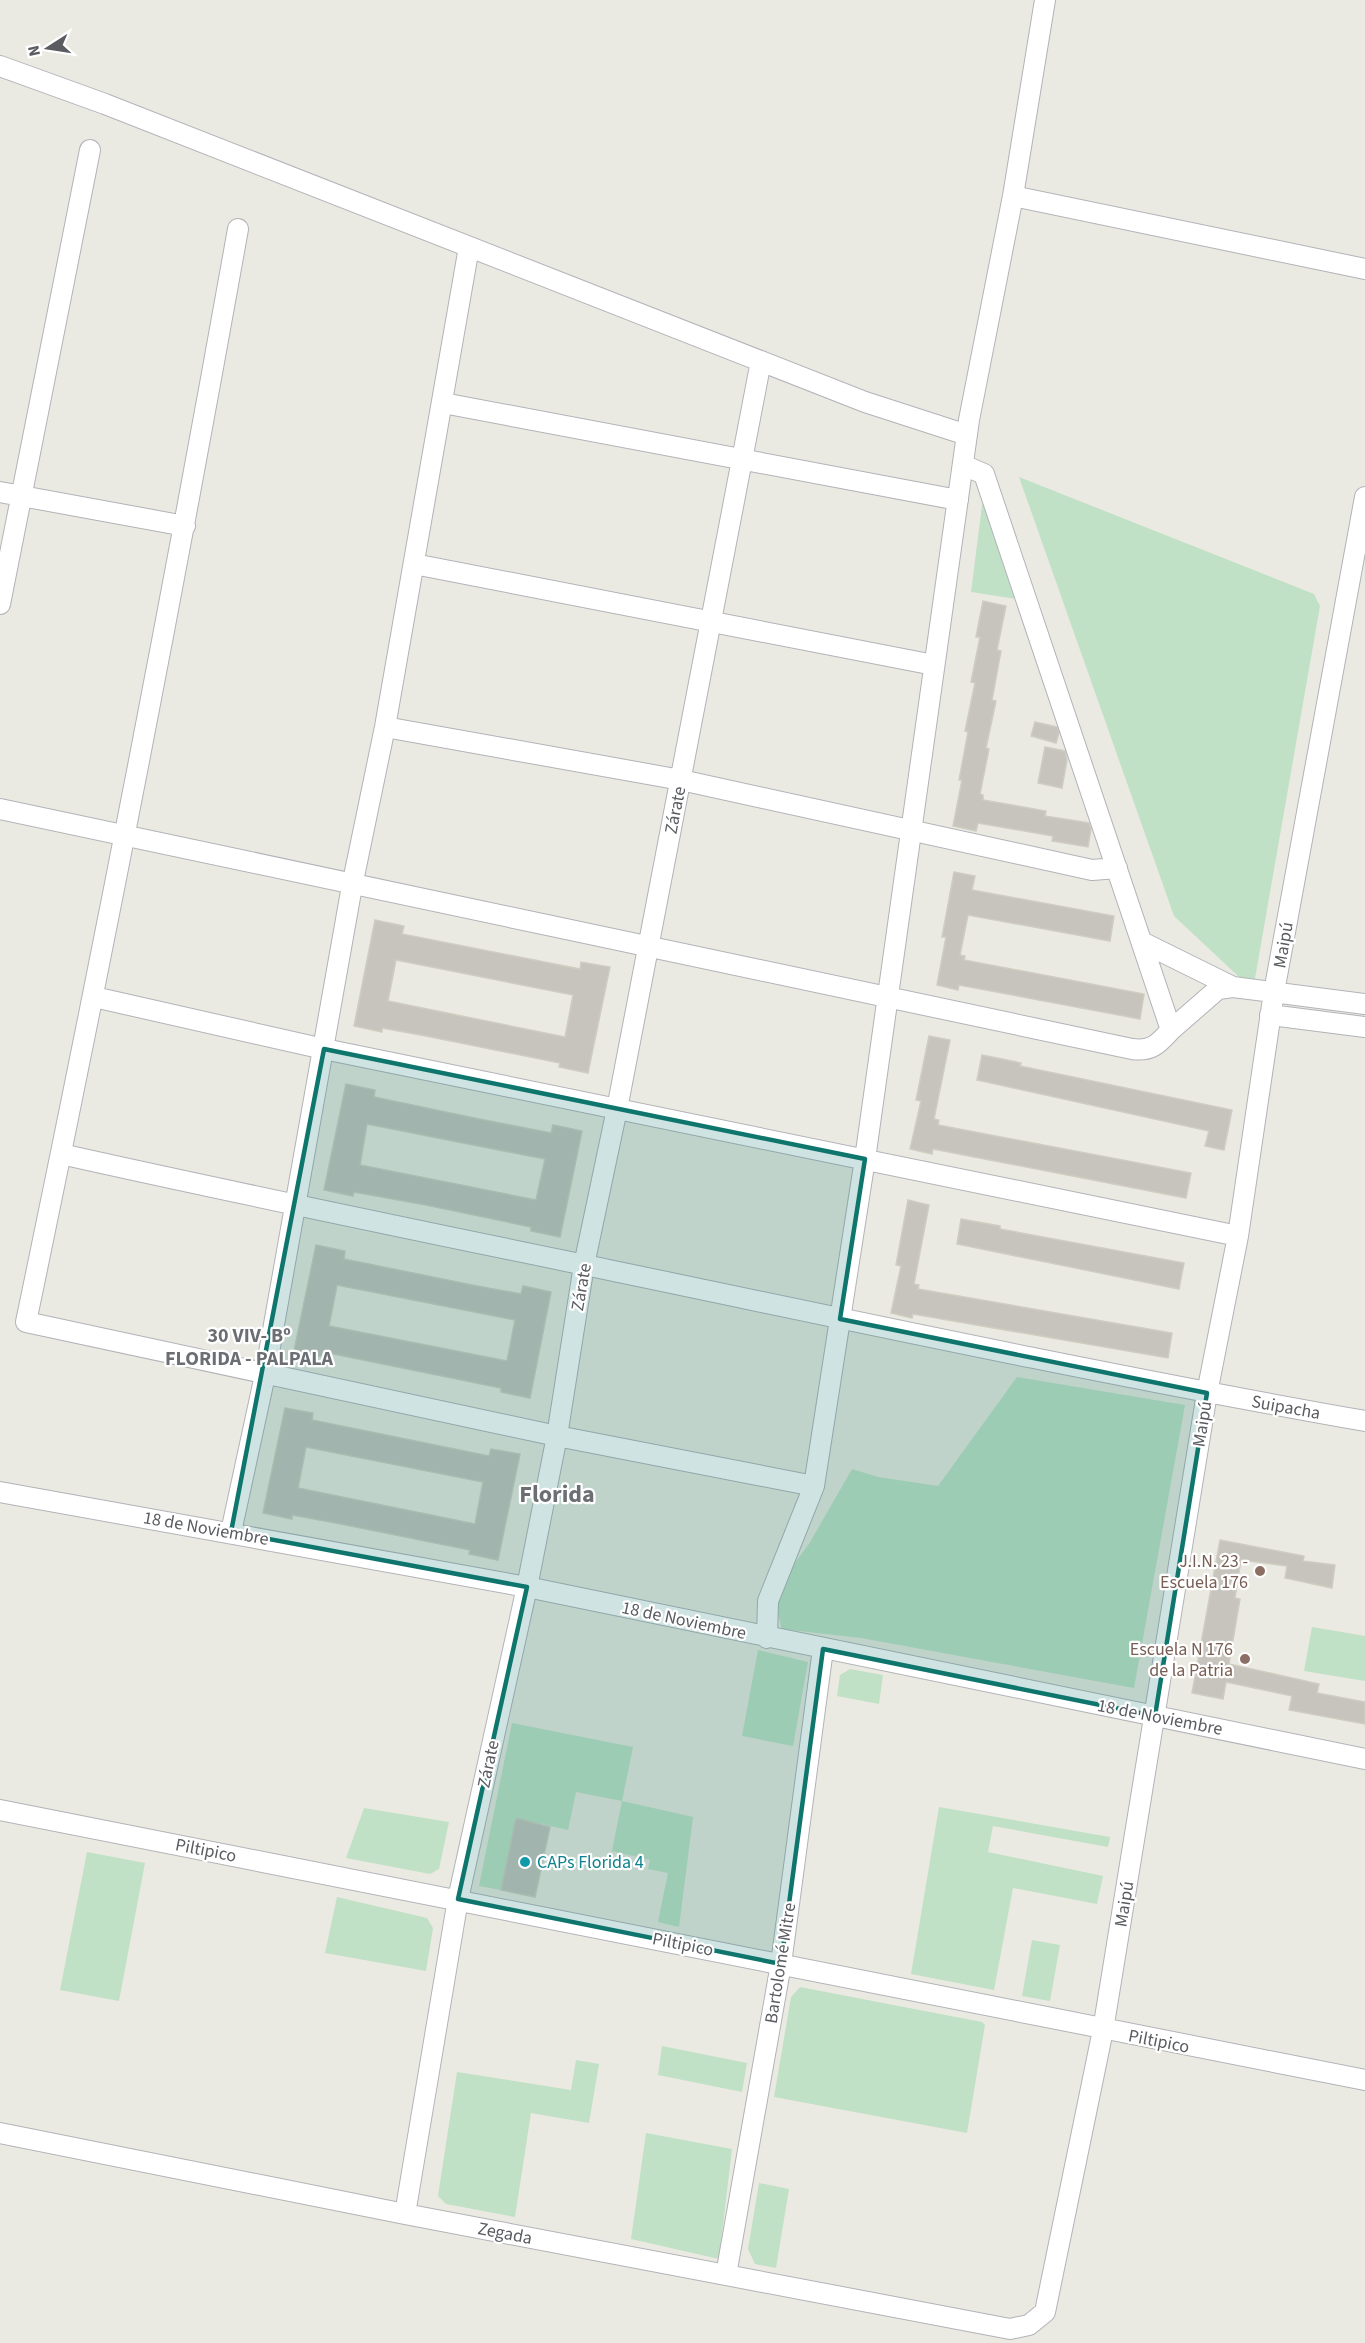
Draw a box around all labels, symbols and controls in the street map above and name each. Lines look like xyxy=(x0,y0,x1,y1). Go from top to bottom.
north arrow xyxy=(18,18,78,78)
text: N xyxy=(22,43,46,58)
street label: Zárate xyxy=(659,784,692,836)
street label: Maipú xyxy=(1267,920,1300,970)
street label: Zárate xyxy=(565,1261,598,1313)
district label: 30 VIV- Bº FLORIDA - PALPALA xyxy=(165,1322,333,1373)
street label: Suipacha xyxy=(1249,1389,1322,1426)
street label: Maipú xyxy=(1187,1399,1218,1449)
district label: Florida xyxy=(519,1477,595,1512)
street label: 18 de Noviembre xyxy=(141,1505,271,1552)
place label: J.I.N. 23 - Escuela 176 xyxy=(1160,1549,1248,1595)
marker: J.I.N. 23 - Escuela 176 xyxy=(1253,1564,1267,1578)
street label: 18 de Noviembre xyxy=(619,1595,749,1646)
place label: Escuela N 176 de la Patria xyxy=(1130,1637,1233,1683)
marker: Escuela N 176 de la Patria xyxy=(1238,1652,1252,1666)
street label: 18 de Noviembre xyxy=(1095,1693,1225,1742)
street label: Zárate xyxy=(471,1738,506,1790)
street label: Piltipico xyxy=(173,1832,239,1869)
place label: CAPs Florida 4 xyxy=(537,1850,644,1875)
marker: CAPs Florida 4 xyxy=(518,1855,532,1869)
street label: Maipú xyxy=(1109,1879,1140,1929)
street label: Bartolomé Mitre xyxy=(759,1901,802,2025)
street label: Piltipico xyxy=(650,1926,716,1963)
street label: Piltipico xyxy=(1126,2023,1192,2060)
street label: Zegada xyxy=(476,2216,534,2251)

